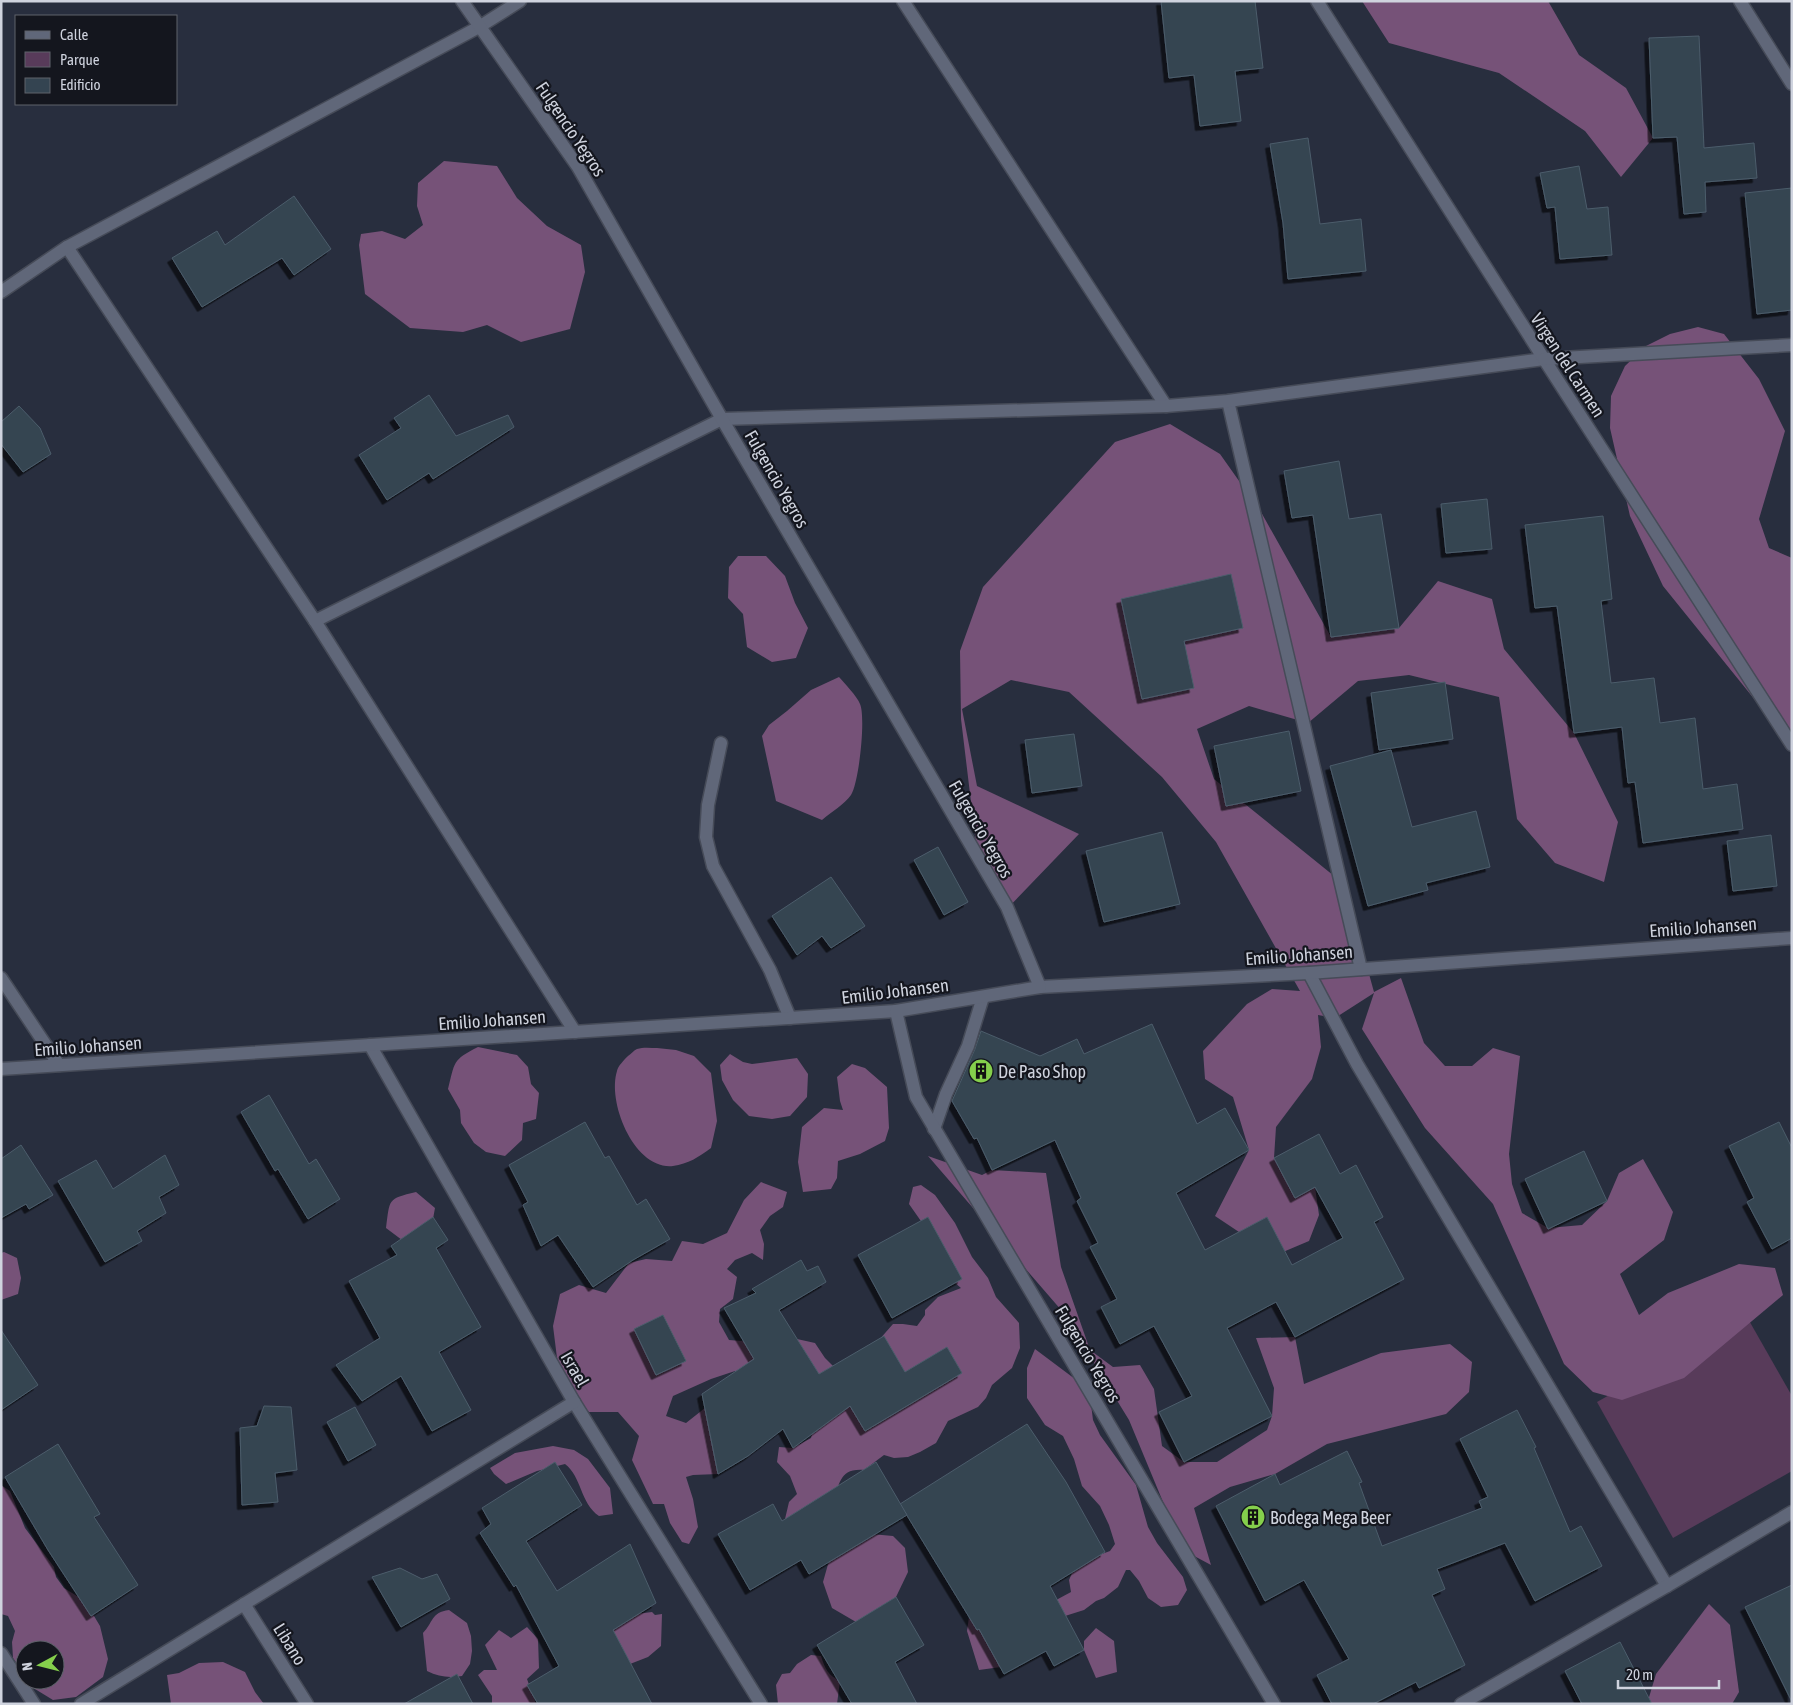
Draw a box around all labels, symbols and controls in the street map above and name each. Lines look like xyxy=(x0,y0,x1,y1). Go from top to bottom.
legend xyxy=(15,15,178,105)
text: Calle xyxy=(60,26,89,43)
text: Parque xyxy=(60,51,100,68)
text: Edificio xyxy=(60,76,101,93)
street label: Fulgencio Yegros xyxy=(532,78,610,180)
street label: Virgen del Carmen xyxy=(1526,309,1610,421)
street label: Fulgencio Yegros xyxy=(741,426,813,532)
street label: Fulgencio Yegros xyxy=(945,776,1017,882)
street label: Emilio Johansen xyxy=(1648,913,1758,941)
street label: Emilio Johansen xyxy=(1244,941,1354,969)
street label: Emilio Johansen xyxy=(840,974,950,1008)
street label: Emilio Johansen xyxy=(437,1006,547,1034)
street label: Emilio Johansen xyxy=(33,1032,143,1060)
building icon: De Paso Shop xyxy=(968,1058,994,1084)
place label: De Paso Shop xyxy=(998,1061,1086,1082)
street label: Fulgencio Yegros xyxy=(1051,1302,1125,1406)
street label: Israel xyxy=(557,1348,594,1391)
building icon: Bodega Mega Beer xyxy=(1240,1504,1266,1530)
place label: Bodega Mega Beer xyxy=(1270,1507,1391,1528)
street label: Libano xyxy=(269,1619,311,1669)
north arrow xyxy=(15,1640,65,1690)
scale bar xyxy=(1618,1658,1719,1690)
text: N xyxy=(19,1662,36,1672)
text: 20 m xyxy=(1626,1666,1653,1683)

